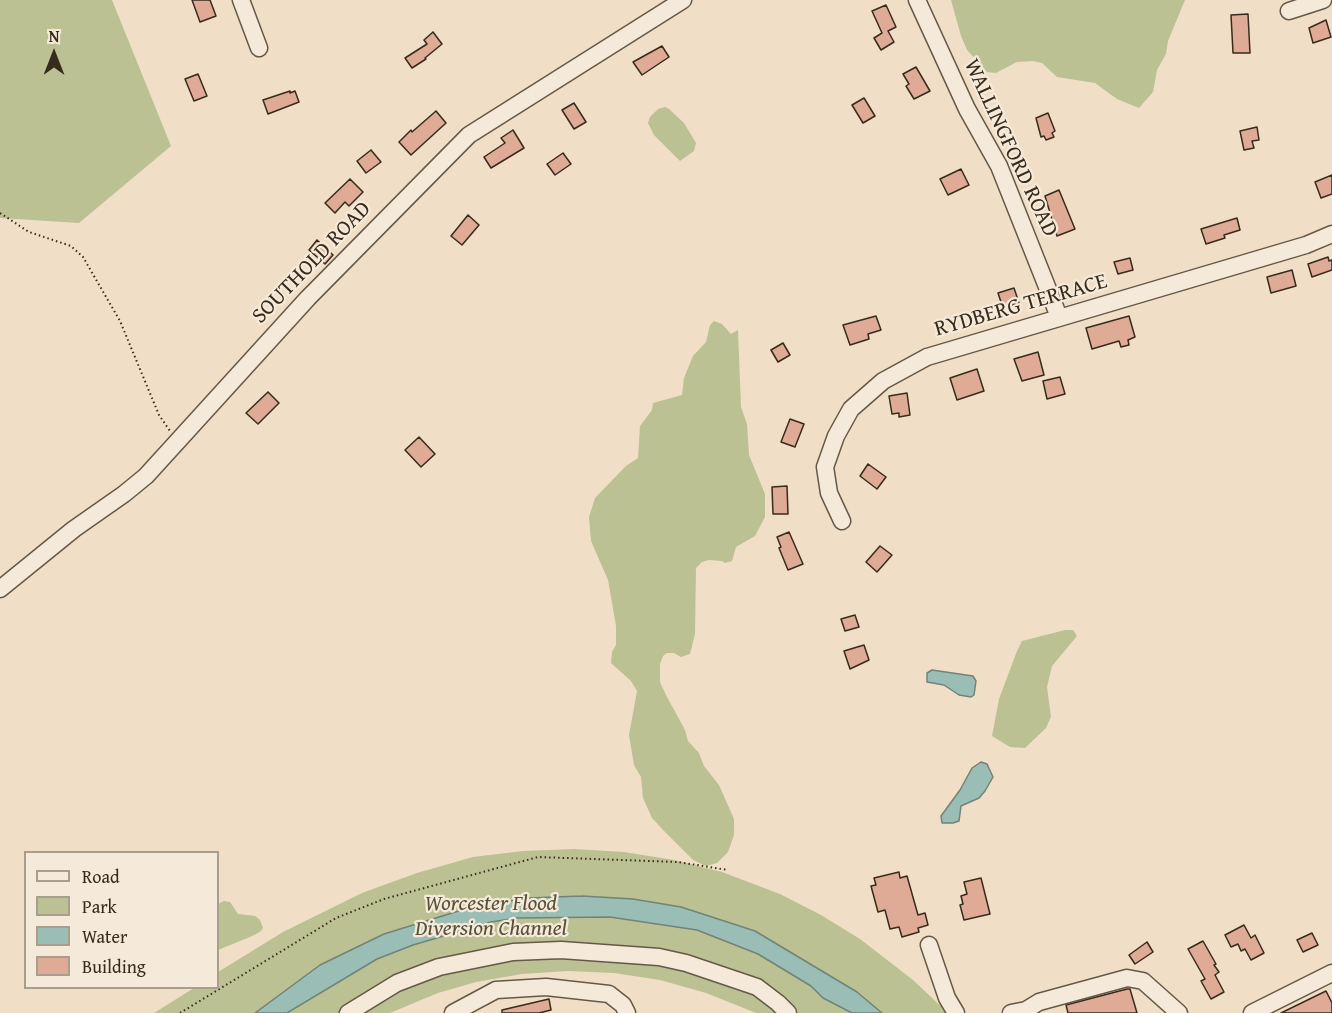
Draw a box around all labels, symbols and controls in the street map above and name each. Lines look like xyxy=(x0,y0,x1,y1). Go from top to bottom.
north arrow xyxy=(24,24,84,84)
text: N xyxy=(49,24,59,48)
street label: WALLINGFORD ROAD xyxy=(957,55,1063,241)
street label: SOUTHOLD ROAD xyxy=(247,196,377,330)
street label: RYDBERG TERRACE xyxy=(932,269,1110,343)
legend xyxy=(24,851,219,989)
text: Road xyxy=(82,863,120,890)
park label: Worcester Flood Diversion Channel xyxy=(415,891,567,942)
text: Park xyxy=(82,893,117,920)
text: Water xyxy=(82,923,127,950)
text: Building xyxy=(82,953,146,980)

